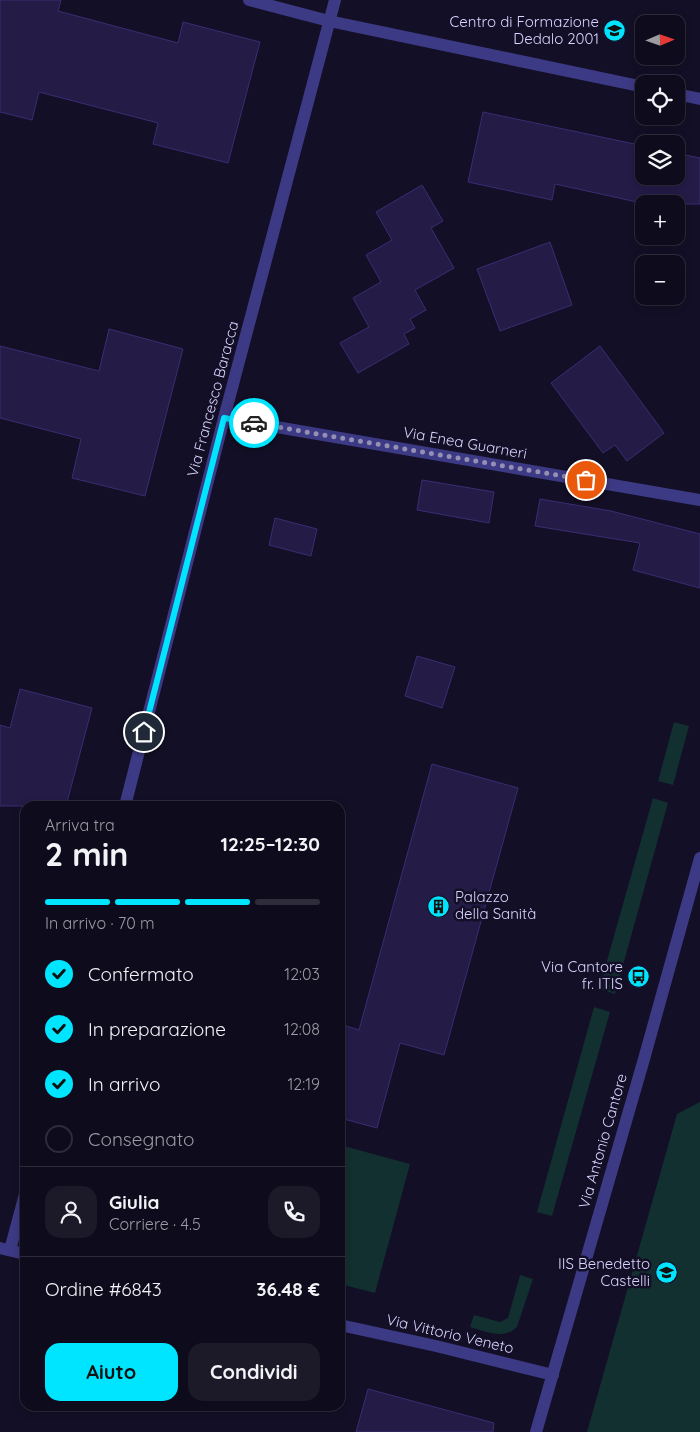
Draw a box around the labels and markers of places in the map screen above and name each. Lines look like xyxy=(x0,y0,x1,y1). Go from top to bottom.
place label: Centro di Formazione Dedalo 2001 xyxy=(450,12,599,48)
school or university icon: Centro di Formazione Dedalo 2001 xyxy=(603,19,627,43)
pin xyxy=(565,459,607,501)
pin xyxy=(123,711,165,753)
place label: Palazzo della Sanità xyxy=(455,887,536,923)
building icon: Palazzo della Sanità xyxy=(427,894,451,918)
place label: Via Cantore fr. ITIS xyxy=(541,957,623,993)
bus stop icon: Via Cantore fr. ITIS xyxy=(627,964,651,988)
place label: IIS Benedetto Castelli xyxy=(558,1254,650,1290)
school or university icon: IIS Benedetto Castelli xyxy=(654,1261,678,1285)

